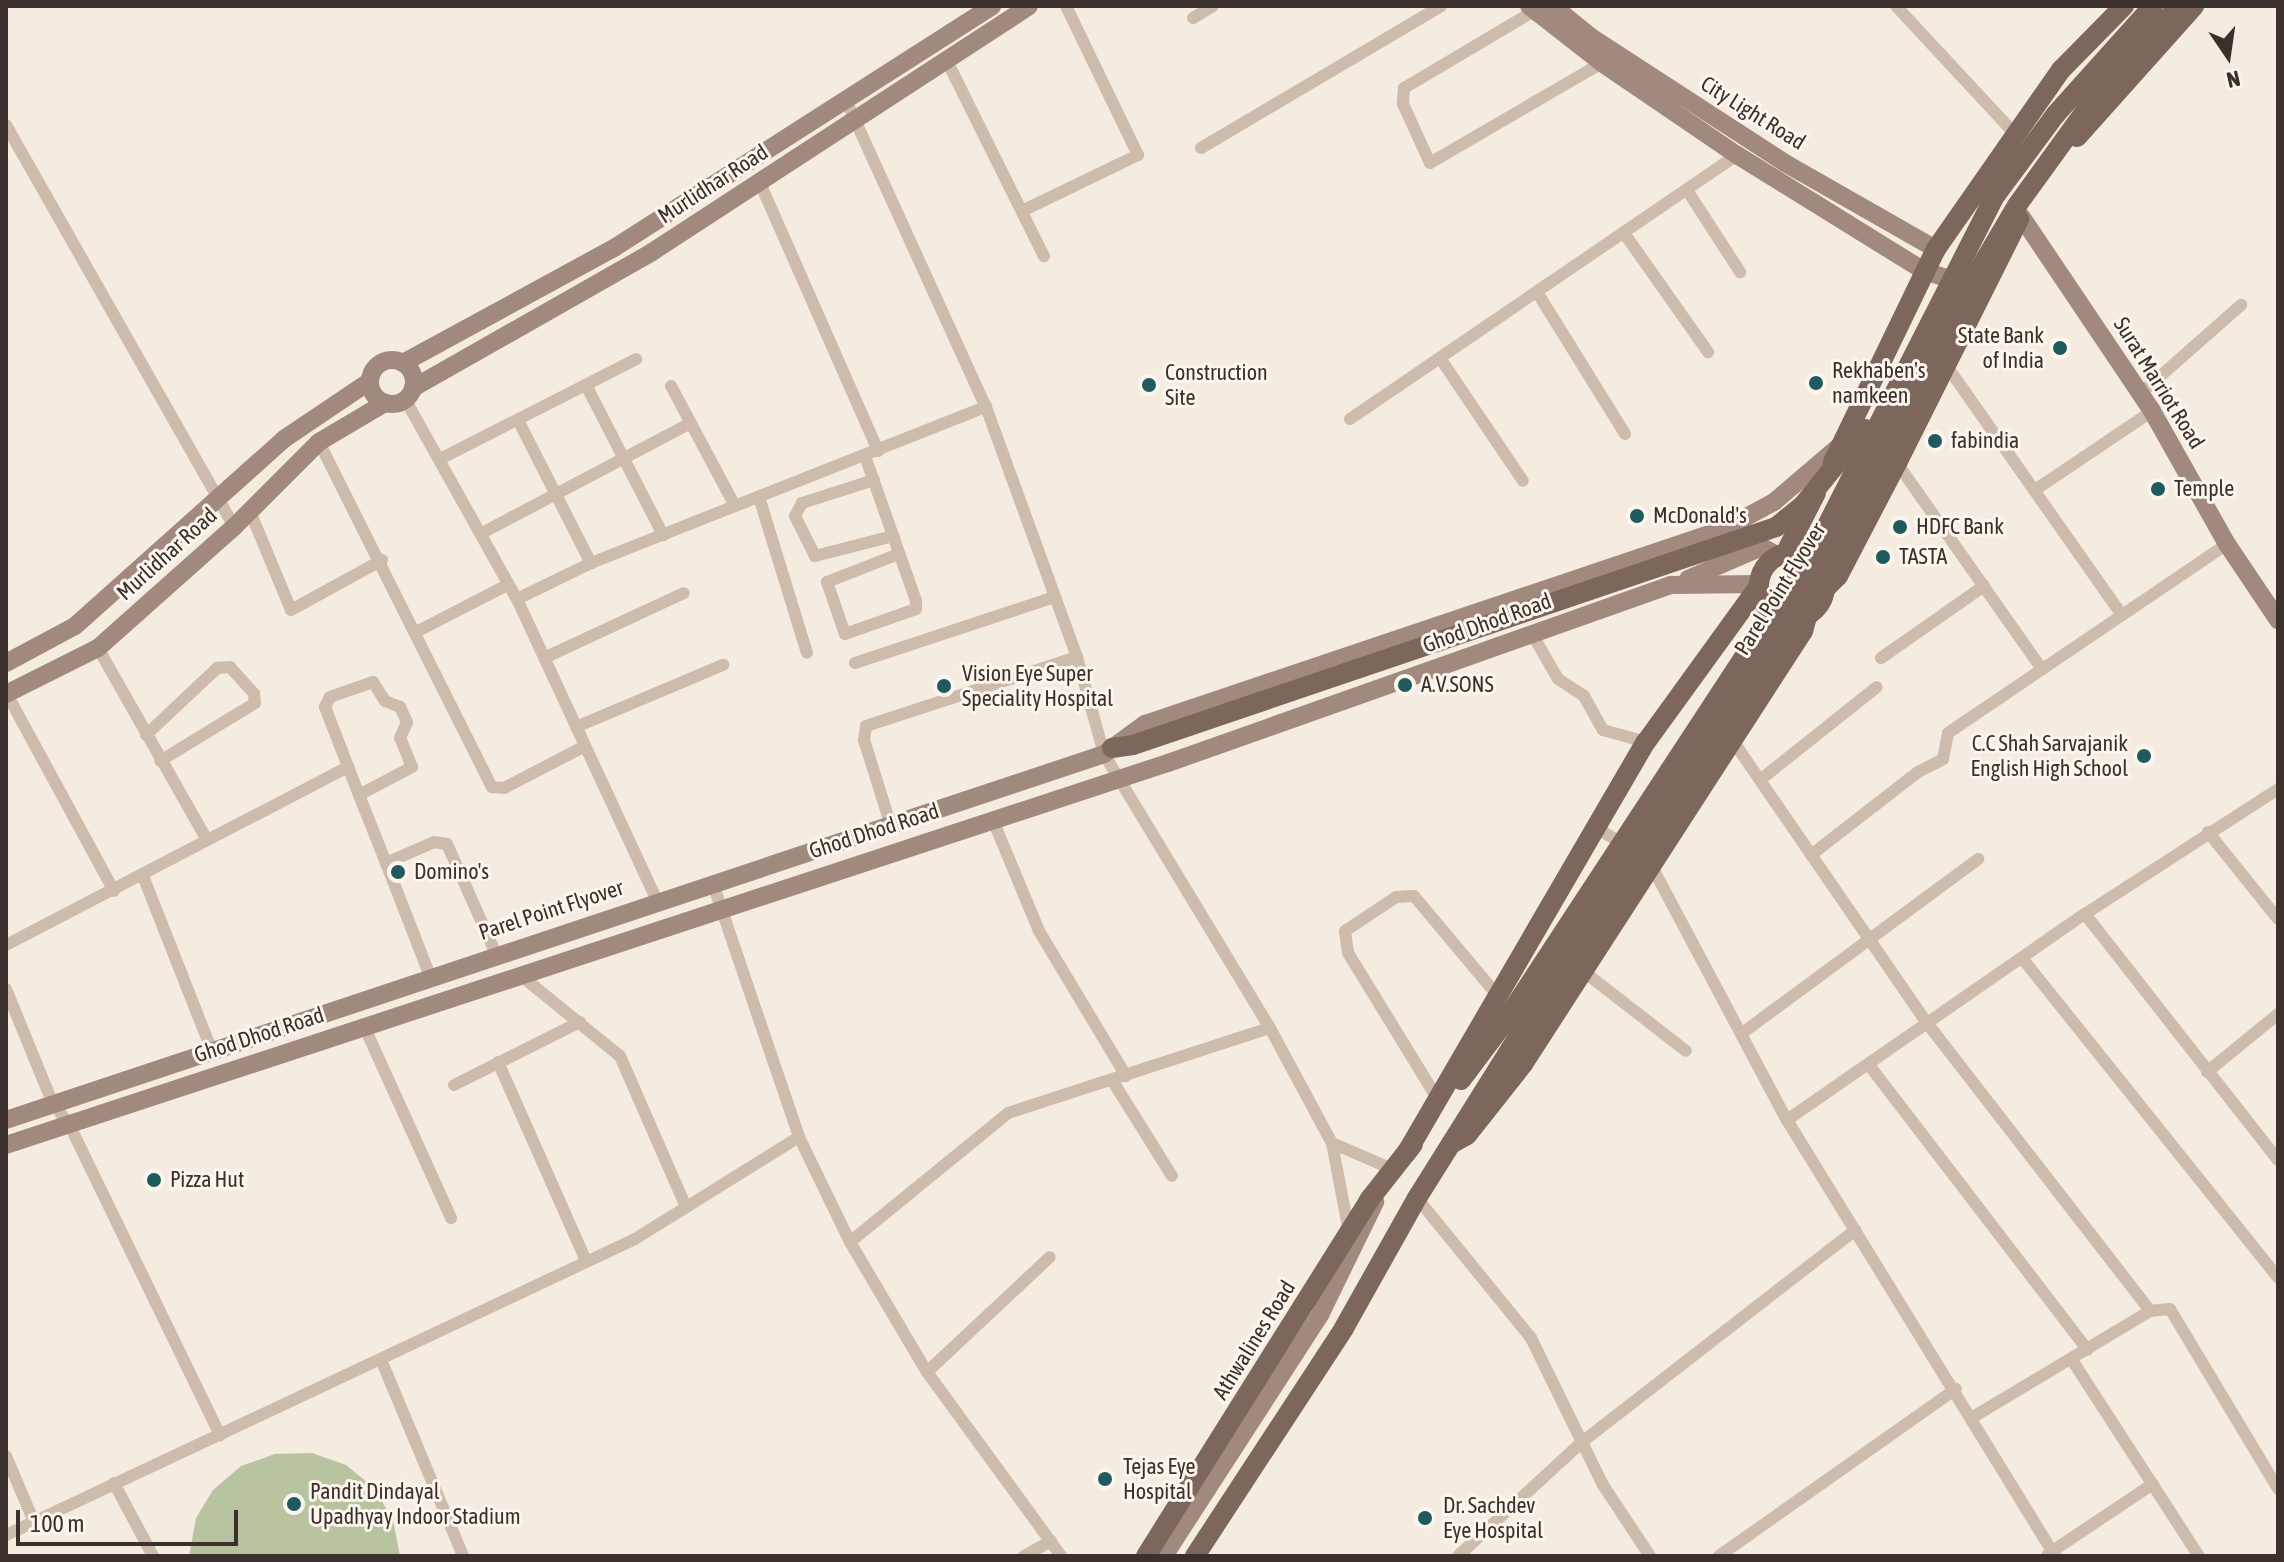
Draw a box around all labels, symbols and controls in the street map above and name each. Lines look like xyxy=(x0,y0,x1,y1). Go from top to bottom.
north arrow xyxy=(2188,16,2268,96)
text: N xyxy=(2224,65,2243,94)
street label: City Light Road xyxy=(1696,70,1810,156)
street label: Murlidhar Road xyxy=(653,139,773,229)
street label: Surat Marriot Road xyxy=(2108,312,2210,454)
place label: State Bank of India xyxy=(1958,322,2044,374)
marker: State Bank of India xyxy=(2051,339,2069,357)
place label: Rekhaben's namkeen xyxy=(1832,357,1926,408)
place label: Construction Site xyxy=(1165,359,1268,410)
marker: Rekhaben's namkeen xyxy=(1807,374,1825,392)
marker: Construction Site xyxy=(1140,376,1158,394)
place label: fabindia xyxy=(1951,428,2019,454)
marker: fabindia xyxy=(1926,432,1944,450)
place label: Temple xyxy=(2174,476,2234,502)
marker: Temple xyxy=(2149,480,2167,498)
street label: Murlidhar Road xyxy=(112,502,222,606)
place label: McDonald's xyxy=(1653,503,1747,529)
marker: McDonald's xyxy=(1628,507,1646,525)
place label: HDFC Bank xyxy=(1916,514,2004,540)
street label: Parel Point Flyover xyxy=(1729,518,1831,660)
marker: HDFC Bank xyxy=(1891,518,1909,536)
place label: TASTA xyxy=(1899,544,1947,570)
marker: TASTA xyxy=(1874,548,1892,566)
street label: Ghod Dhod Road xyxy=(1419,588,1555,658)
place label: Vision Eye Super Speciality Hospital xyxy=(962,660,1113,712)
place label: A.V.SONS xyxy=(1421,672,1494,698)
marker: Vision Eye Super Speciality Hospital xyxy=(933,675,955,697)
marker: A.V.SONS xyxy=(1396,676,1414,694)
place label: C.C Shah Sarvajanik English High School xyxy=(1971,730,2128,782)
marker: C.C Shah Sarvajanik English High School xyxy=(2135,747,2153,765)
street label: Ghod Dhod Road xyxy=(806,798,942,864)
place label: Domino's xyxy=(414,859,489,885)
marker: Domino's xyxy=(389,863,407,881)
street label: Parel Point Flyover xyxy=(475,874,627,946)
street label: Ghod Dhod Road xyxy=(191,1002,327,1068)
place label: Pizza Hut xyxy=(170,1167,244,1193)
marker: Pizza Hut xyxy=(145,1171,163,1189)
street label: Athwalines Road xyxy=(1207,1276,1301,1404)
place label: Tejas Eye Hospital xyxy=(1123,1453,1196,1504)
marker: Tejas Eye Hospital xyxy=(1094,1468,1116,1490)
place label: Pandit Dindayal Upadhyay Indoor Stadium xyxy=(310,1478,521,1530)
place label: Dr. Sachdev Eye Hospital xyxy=(1443,1492,1543,1544)
scale bar xyxy=(20,1494,242,1544)
marker: Pandit Dindayal Upadhyay Indoor Stadium xyxy=(285,1495,303,1513)
marker: Dr. Sachdev Eye Hospital xyxy=(1414,1507,1436,1529)
text: 100 m xyxy=(30,1510,84,1537)

